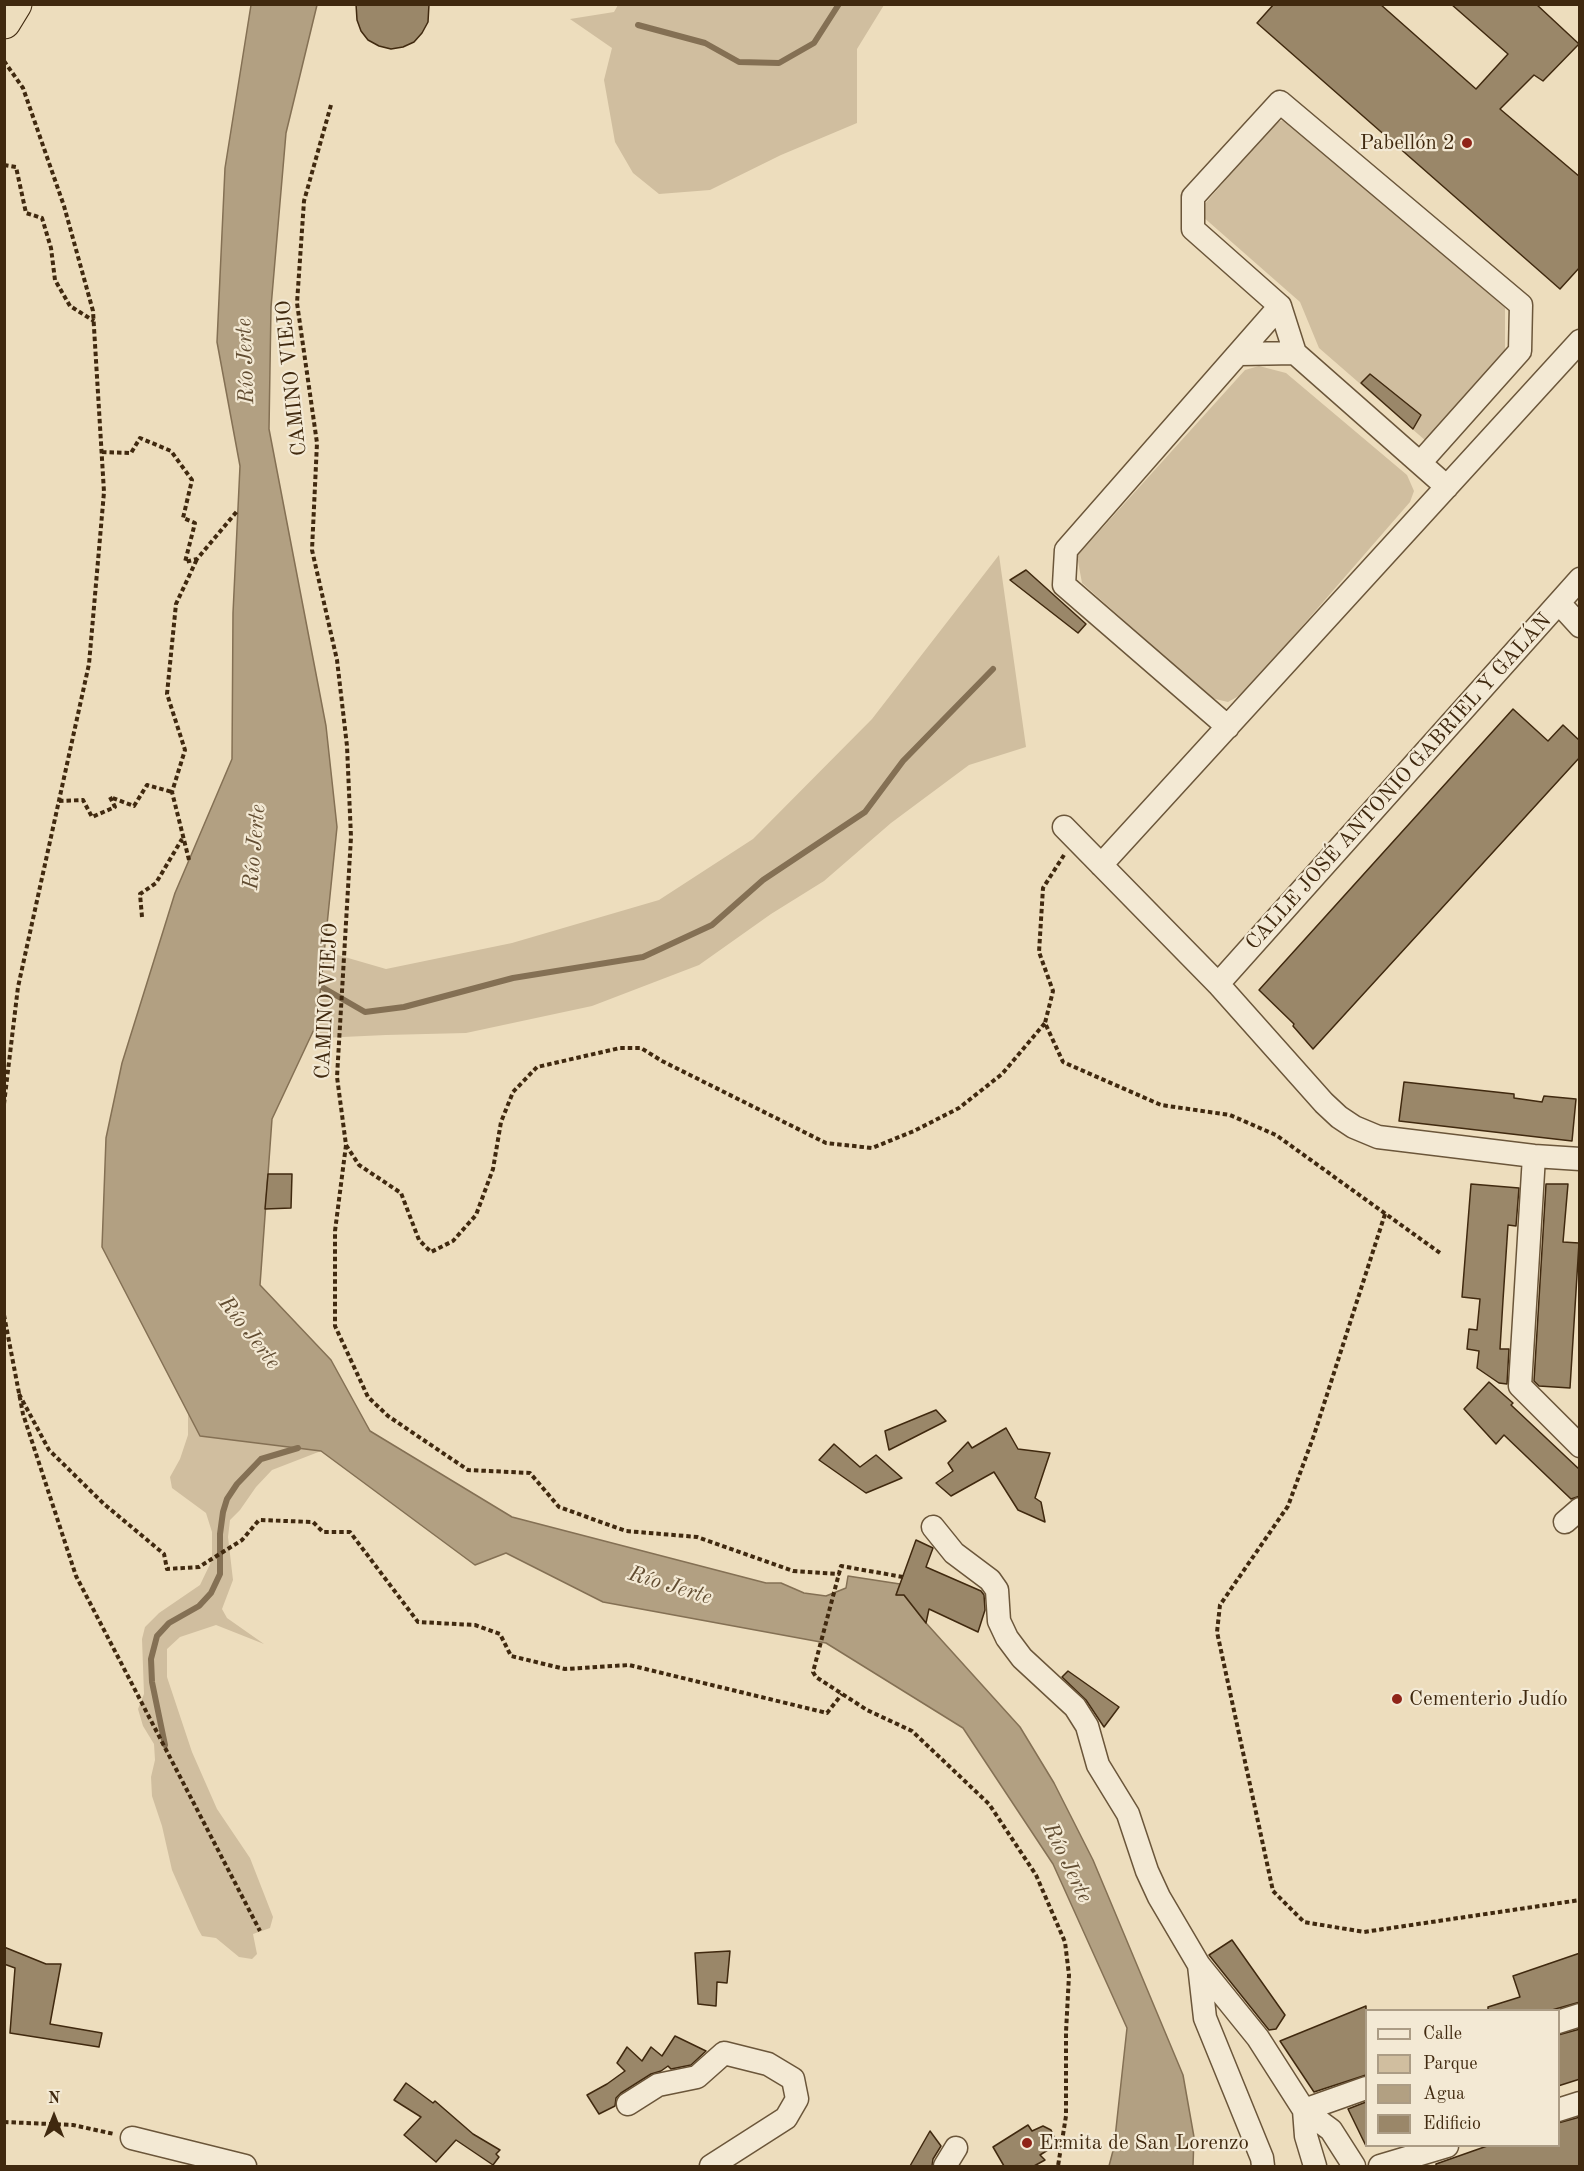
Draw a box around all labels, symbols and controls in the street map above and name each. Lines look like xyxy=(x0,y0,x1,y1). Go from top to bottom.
place label: Pabellón 2 xyxy=(1360,130,1455,156)
marker: Pabellón 2 xyxy=(1460,136,1474,150)
street label: CAMINO VIEJO xyxy=(271,299,313,457)
water label: Río Jerte xyxy=(231,318,261,404)
street label: CALLE JOSÉ ANTONIO GABRIEL Y GALÁN xyxy=(1241,608,1557,956)
water label: Río Jerte xyxy=(238,803,272,891)
street label: CAMINO VIEJO xyxy=(310,922,344,1080)
water label: Río Jerte xyxy=(212,1291,286,1375)
water label: Río Jerte xyxy=(625,1561,715,1611)
place label: Cementerio Judío xyxy=(1409,1686,1568,1712)
marker: Cementerio Judío xyxy=(1390,1692,1404,1706)
water label: Río Jerte xyxy=(1036,1819,1098,1907)
legend xyxy=(1365,2009,1560,2147)
text: Calle xyxy=(1423,2025,1462,2043)
text: Parque xyxy=(1423,2055,1478,2073)
text: Agua xyxy=(1423,2085,1465,2103)
north arrow xyxy=(24,2087,84,2147)
text: N xyxy=(48,2091,60,2107)
text: Edificio xyxy=(1423,2115,1481,2133)
place label: Ermita de San Lorenzo xyxy=(1039,2130,1249,2156)
marker: Ermita de San Lorenzo xyxy=(1020,2136,1034,2150)

